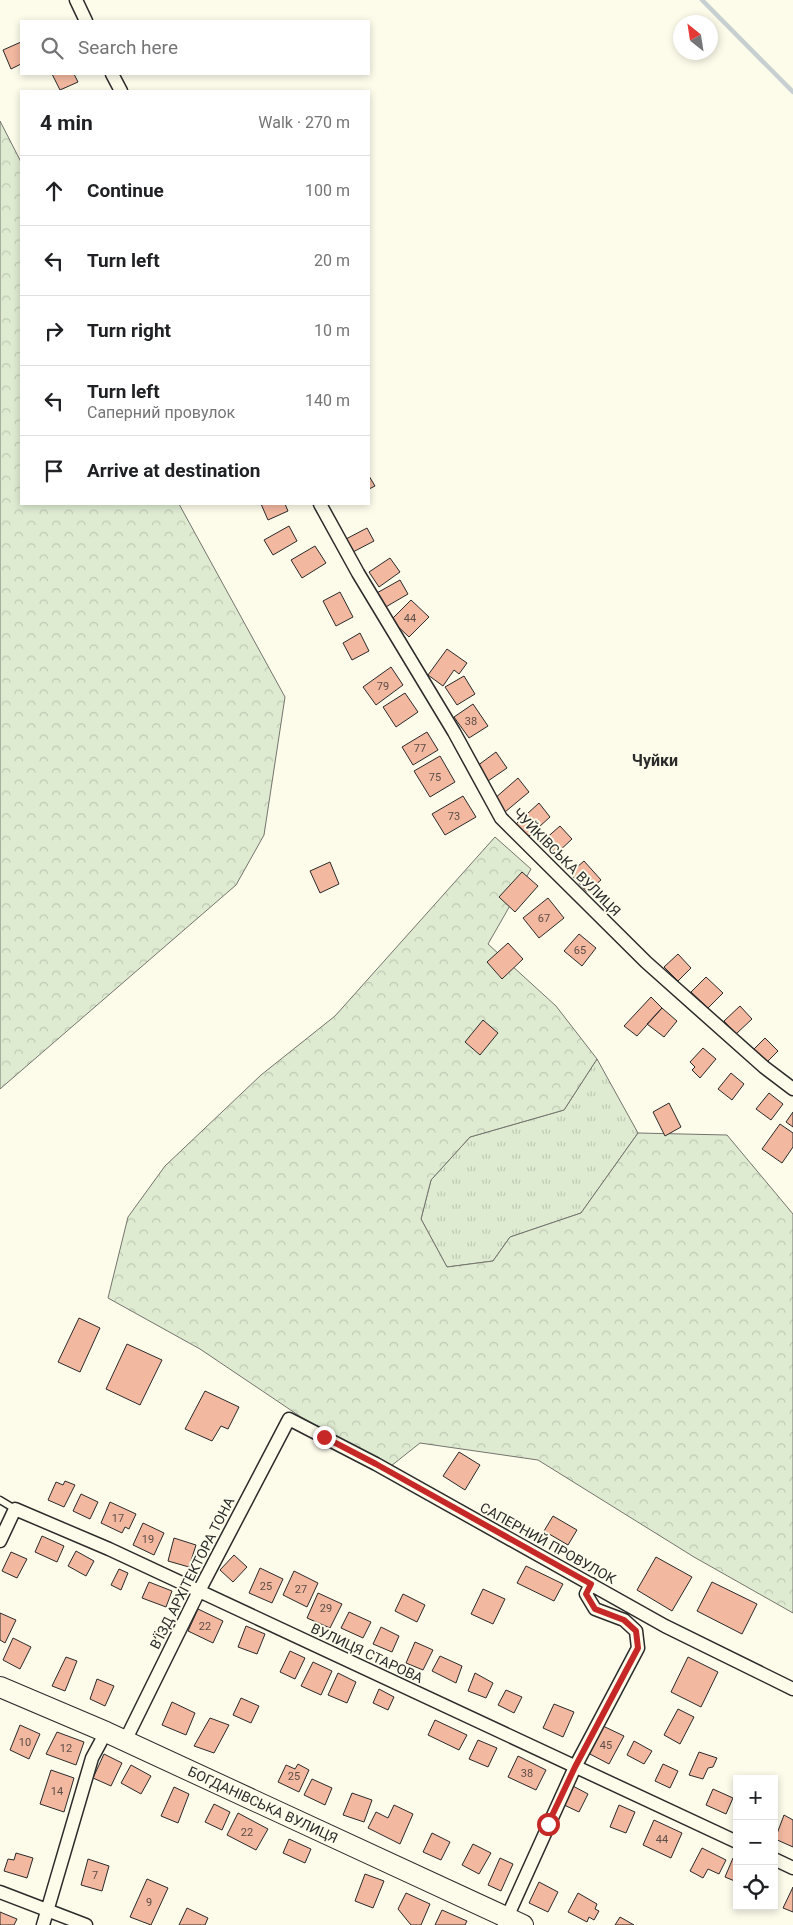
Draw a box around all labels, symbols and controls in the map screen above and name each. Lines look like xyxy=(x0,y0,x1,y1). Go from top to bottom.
north arrow xyxy=(673,15,718,60)
search box xyxy=(20,20,370,75)
icon: search xyxy=(38,34,66,62)
text: Search here xyxy=(78,36,178,59)
text: 4 min xyxy=(40,111,93,135)
text: Walk · 270 m xyxy=(258,113,350,132)
icon: ahead xyxy=(40,177,68,205)
text: Continue xyxy=(87,179,164,202)
text: 100 m xyxy=(305,181,350,200)
icon: left xyxy=(40,247,68,275)
text: Turn left xyxy=(87,249,160,272)
text: 20 m xyxy=(314,251,350,270)
icon: right xyxy=(40,317,68,345)
text: Turn right xyxy=(87,319,171,342)
text: 10 m xyxy=(314,321,350,340)
text: Turn left xyxy=(87,380,160,403)
icon: left xyxy=(40,387,68,415)
text: 140 m xyxy=(305,391,350,410)
text: Саперний провулок xyxy=(87,403,235,422)
icon: arrive xyxy=(40,457,68,485)
text: Arrive at destination xyxy=(87,459,260,482)
house number: 44 xyxy=(404,612,416,625)
house number: 79 xyxy=(377,680,389,693)
house number: 38 xyxy=(465,715,477,728)
house number: 77 xyxy=(414,742,426,755)
district label: Чуйки xyxy=(632,751,678,770)
house number: 75 xyxy=(429,771,441,784)
street label: ЧУЙКІВСЬКА ВУЛИЦЯ xyxy=(510,805,624,919)
house number: 73 xyxy=(448,810,460,823)
house number: 67 xyxy=(538,912,550,925)
house number: 65 xyxy=(574,944,586,957)
route end xyxy=(313,1426,336,1449)
street label: В’ЇЗД АРХІТЕКТОРА ТОНА xyxy=(147,1494,237,1652)
street label: САПЕРНИЙ ПРОВУЛОК xyxy=(477,1499,619,1587)
house number: 17 xyxy=(112,1512,124,1525)
house number: 19 xyxy=(142,1533,154,1546)
house number: 25 xyxy=(260,1580,272,1593)
house number: 27 xyxy=(295,1583,307,1596)
house number: 29 xyxy=(320,1602,332,1615)
house number: 22 xyxy=(199,1620,211,1633)
street label: ВУЛИЦЯ СТАРОВА xyxy=(308,1620,426,1686)
house number: 10 xyxy=(19,1736,31,1749)
house number: 45 xyxy=(600,1739,612,1752)
house number: 12 xyxy=(60,1742,72,1755)
street label: БОГДАНІВСЬКА ВУЛИЦЯ xyxy=(185,1763,340,1846)
house number: 38 xyxy=(521,1767,533,1780)
house number: 25 xyxy=(288,1770,300,1783)
map controls xyxy=(733,1775,778,1910)
button: + xyxy=(733,1775,778,1820)
house number: 14 xyxy=(51,1785,63,1798)
route start xyxy=(537,1813,560,1836)
button: − xyxy=(733,1820,778,1865)
house number: 22 xyxy=(241,1826,253,1839)
house number: 44 xyxy=(656,1833,668,1846)
button: locate xyxy=(733,1865,778,1910)
house number: 7 xyxy=(92,1869,98,1882)
house number: 9 xyxy=(146,1896,152,1909)

